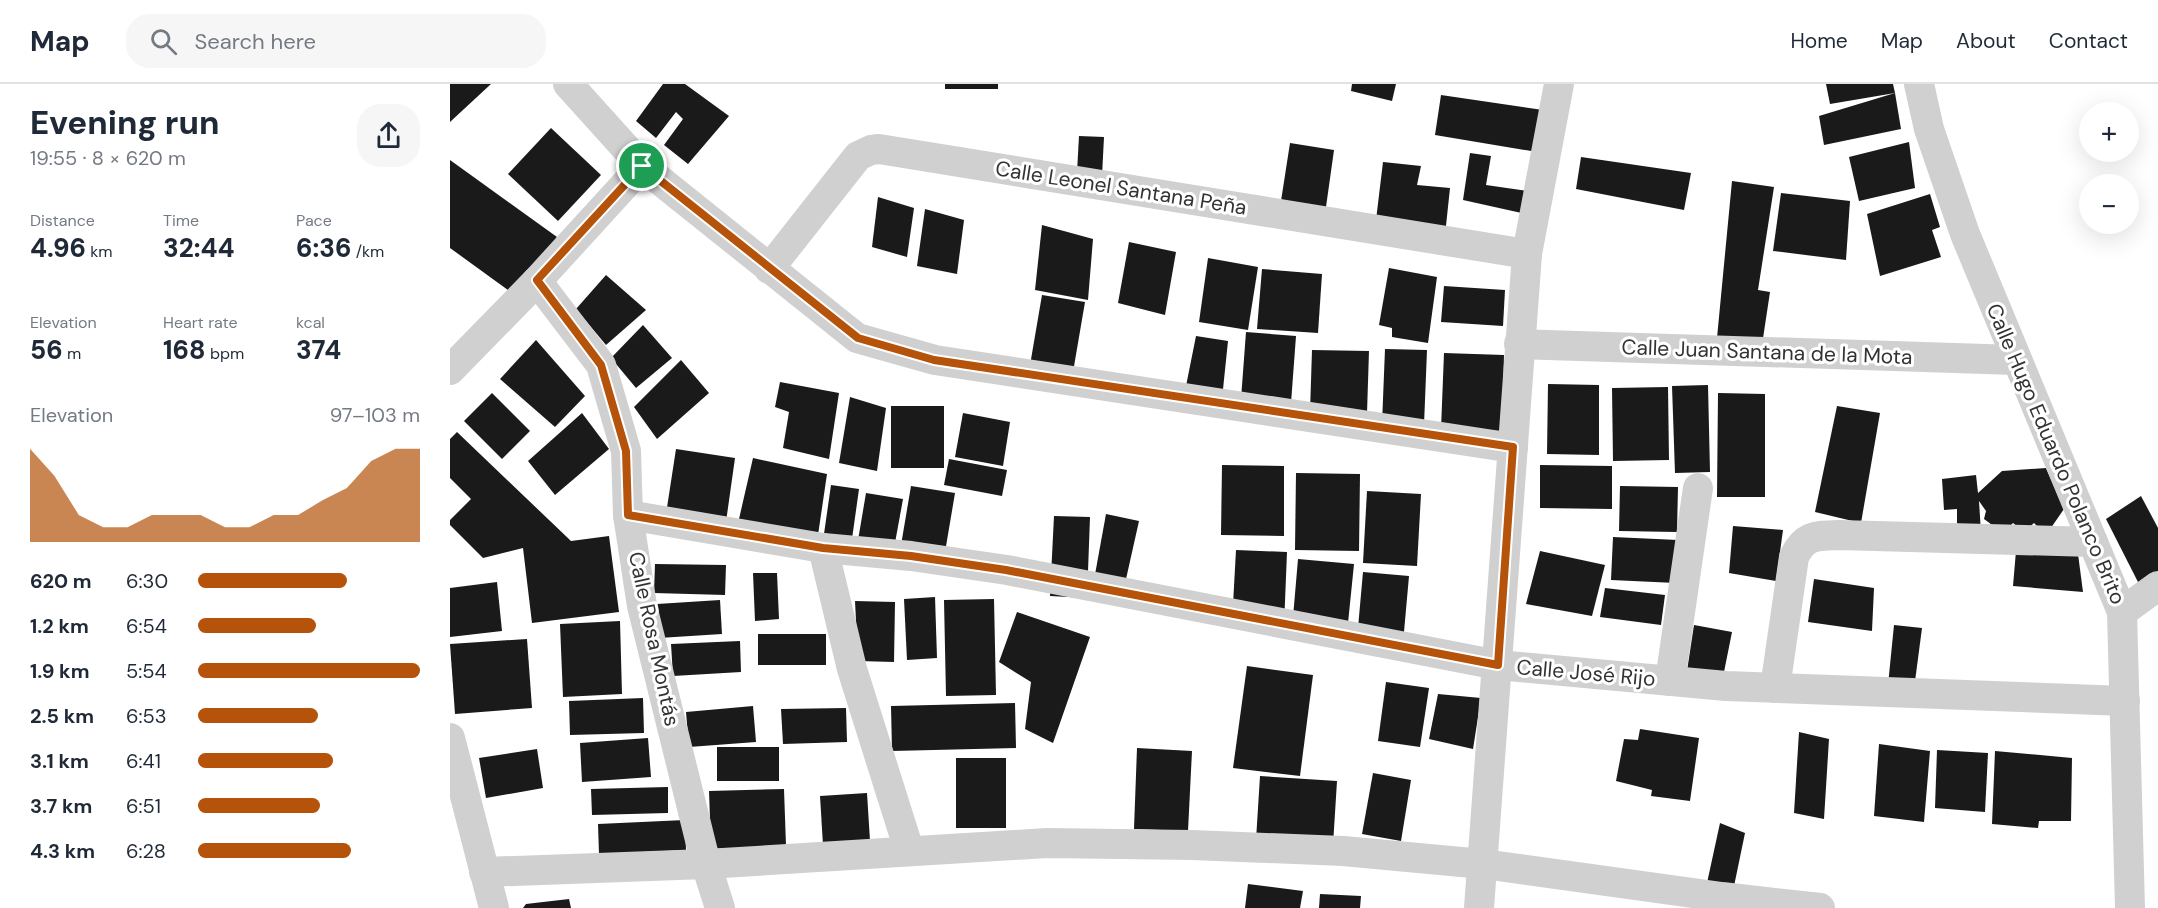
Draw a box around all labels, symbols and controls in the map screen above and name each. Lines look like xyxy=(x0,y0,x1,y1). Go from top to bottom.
search box xyxy=(126,14,546,68)
text: Map xyxy=(30,23,90,60)
icon: search xyxy=(147,25,180,58)
text: Search here xyxy=(195,27,316,56)
text: Home xyxy=(1790,27,1848,55)
text: Map xyxy=(1881,27,1923,55)
text: About xyxy=(1956,27,2016,55)
text: Contact xyxy=(2049,27,2128,55)
text: Evening run xyxy=(30,101,219,144)
map controls xyxy=(2079,102,2139,234)
button: + xyxy=(2079,102,2139,162)
button: share xyxy=(357,104,420,167)
pin xyxy=(616,140,667,191)
text: 19:55 · 8 × 620 m xyxy=(30,145,186,171)
icon: arrive xyxy=(625,149,658,182)
street label: Calle Leonel Santana Peña xyxy=(993,154,1249,222)
button: − xyxy=(2079,174,2139,234)
text: Distance xyxy=(30,210,95,231)
text: Time xyxy=(163,210,199,231)
text: Pace xyxy=(296,210,332,231)
text: 4.96 xyxy=(30,231,86,265)
text: 32:44 xyxy=(163,231,235,265)
text: 6:36 xyxy=(296,231,351,265)
text: km xyxy=(86,241,113,262)
text: /km xyxy=(351,241,384,262)
street label: Calle Hugo Eduardo Polanco Brito xyxy=(1980,299,2132,609)
text: Elevation xyxy=(30,312,97,333)
text: Heart rate xyxy=(163,312,238,333)
text: kcal xyxy=(296,312,325,333)
text: 56 xyxy=(30,333,63,367)
text: 168 xyxy=(163,333,206,367)
text: 374 xyxy=(296,333,341,367)
street label: Calle Juan Santana de la Mota xyxy=(1621,333,1913,371)
text: m xyxy=(63,343,81,364)
text: bpm xyxy=(206,343,244,364)
text: Elevation xyxy=(30,402,113,428)
text: 97–103 m xyxy=(330,402,420,428)
street label: Calle Rosa Montás xyxy=(622,549,686,729)
text: 620 m xyxy=(30,568,92,594)
text: 6:30 xyxy=(126,568,168,594)
text: 1.2 km xyxy=(30,613,89,639)
text: 6:54 xyxy=(126,613,167,639)
street label: Calle José Rijo xyxy=(1515,653,1657,693)
text: 1.9 km xyxy=(30,658,90,684)
text: 5:54 xyxy=(126,658,167,684)
text: 2.5 km xyxy=(30,703,94,729)
text: 6:53 xyxy=(126,703,167,729)
text: 3.1 km xyxy=(30,748,89,774)
text: 6:41 xyxy=(126,748,161,774)
text: 3.7 km xyxy=(30,793,92,819)
text: 6:51 xyxy=(126,793,161,819)
text: 4.3 km xyxy=(30,838,95,864)
text: 6:28 xyxy=(126,838,166,864)

